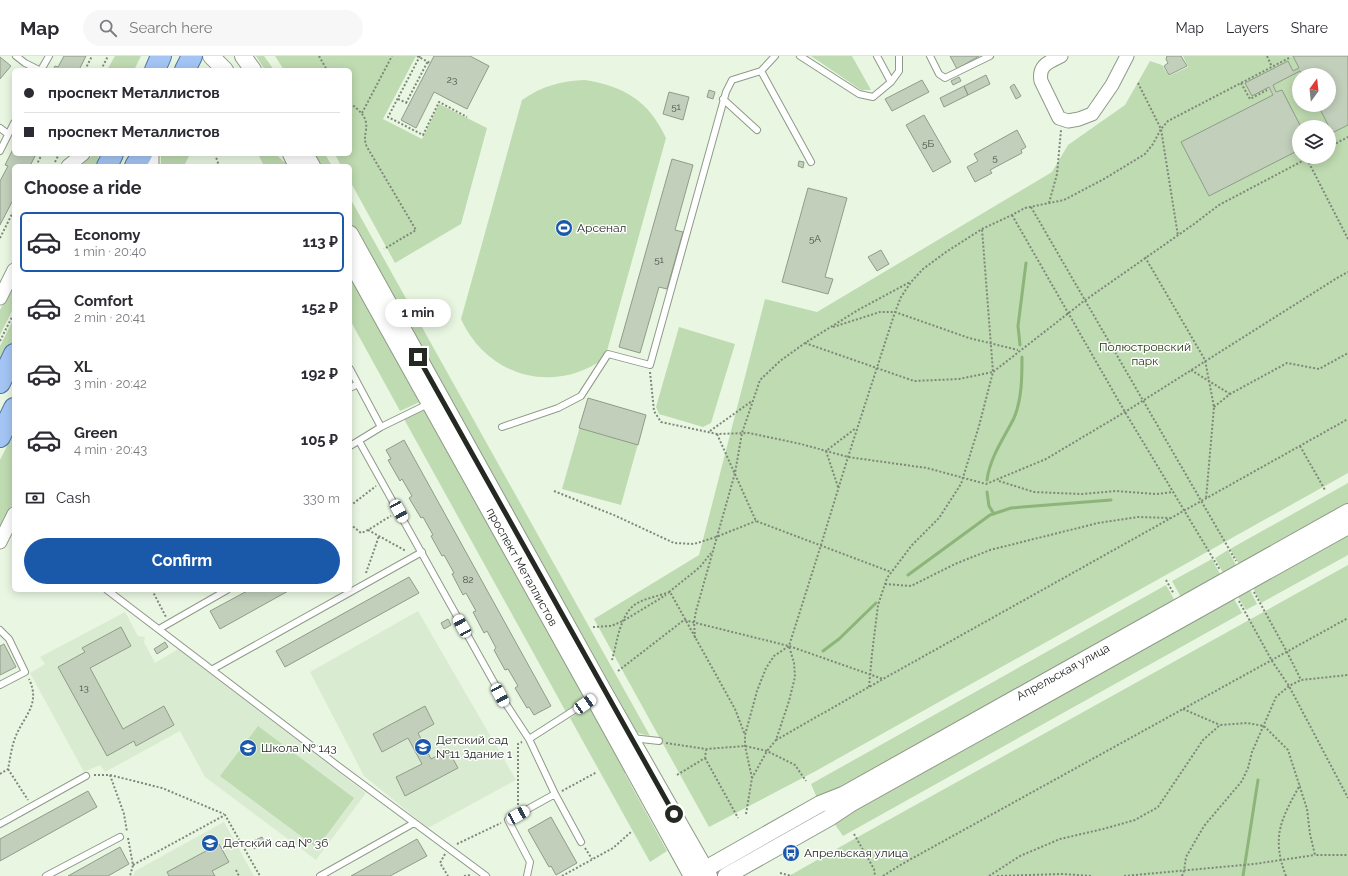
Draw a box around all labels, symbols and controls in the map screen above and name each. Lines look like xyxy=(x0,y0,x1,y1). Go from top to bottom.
search box xyxy=(83,10,363,46)
text: Map xyxy=(20,17,59,39)
icon: search xyxy=(97,17,119,39)
text: Search here xyxy=(129,19,213,37)
text: Map xyxy=(1176,20,1204,36)
text: Layers xyxy=(1226,20,1269,36)
text: Share xyxy=(1291,20,1328,36)
north arrow xyxy=(1292,68,1336,112)
map controls xyxy=(1292,68,1336,164)
house number: 23 xyxy=(447,74,457,85)
text: проспект Металлистов xyxy=(48,84,220,102)
house number: 51 xyxy=(671,101,682,112)
button: layers xyxy=(1292,120,1336,164)
text: проспект Металлистов xyxy=(48,123,220,141)
house number: 5Б xyxy=(922,138,934,149)
house number: 5 xyxy=(992,152,998,163)
text: Choose a ride xyxy=(24,177,142,198)
sports icon: Арсенал xyxy=(554,218,574,238)
place label: Арсенал xyxy=(577,221,626,235)
icon: car xyxy=(26,224,62,260)
text: Economy xyxy=(74,226,141,244)
text: 113 ₽ xyxy=(302,233,338,251)
house number: 5А xyxy=(809,233,821,244)
text: 1 min · 20:40 xyxy=(74,244,147,259)
house number: 51 xyxy=(654,254,665,265)
icon: car xyxy=(26,290,62,326)
text: Comfort xyxy=(74,292,133,310)
text: 152 ₽ xyxy=(302,299,338,317)
callout: 1 min xyxy=(385,299,451,327)
text: 1 min xyxy=(402,305,434,320)
text: 2 min · 20:41 xyxy=(74,310,145,325)
park label: Полюстровский парк xyxy=(1099,340,1191,368)
route end xyxy=(409,348,427,366)
icon: car xyxy=(26,356,62,392)
text: XL xyxy=(74,358,92,376)
text: 192 ₽ xyxy=(301,365,338,383)
text: 3 min · 20:42 xyxy=(74,376,147,391)
icon: car xyxy=(26,422,62,458)
text: Green xyxy=(74,424,118,442)
text: 105 ₽ xyxy=(301,431,338,449)
text: 4 min · 20:43 xyxy=(74,442,147,457)
icon: cash xyxy=(24,487,46,509)
text: Cash xyxy=(56,489,90,507)
text: 330 m xyxy=(303,491,340,506)
car xyxy=(388,498,410,524)
street label: проспект Металлистов xyxy=(484,505,560,629)
button: Confirm xyxy=(24,538,340,584)
house number: 82 xyxy=(462,574,474,585)
car xyxy=(451,613,473,639)
street label: Апрельская улица xyxy=(1014,641,1112,703)
house number: 13 xyxy=(79,682,89,693)
car xyxy=(489,682,511,708)
car xyxy=(572,692,598,716)
place label: Детский сад №11 Здание 1 xyxy=(436,733,512,761)
school or university icon: Детский сад №11 Здание 1 xyxy=(413,737,433,757)
school or university icon: Школа № 143 xyxy=(238,738,258,758)
place label: Школа № 143 xyxy=(261,741,337,755)
car xyxy=(505,804,531,826)
route start xyxy=(665,805,683,823)
school or university icon: Детский сад № 36 xyxy=(200,833,220,853)
place label: Детский сад № 36 xyxy=(223,836,328,850)
bus stop icon: Апрельская улица xyxy=(781,843,801,863)
place label: Апрельская улица xyxy=(804,846,908,860)

